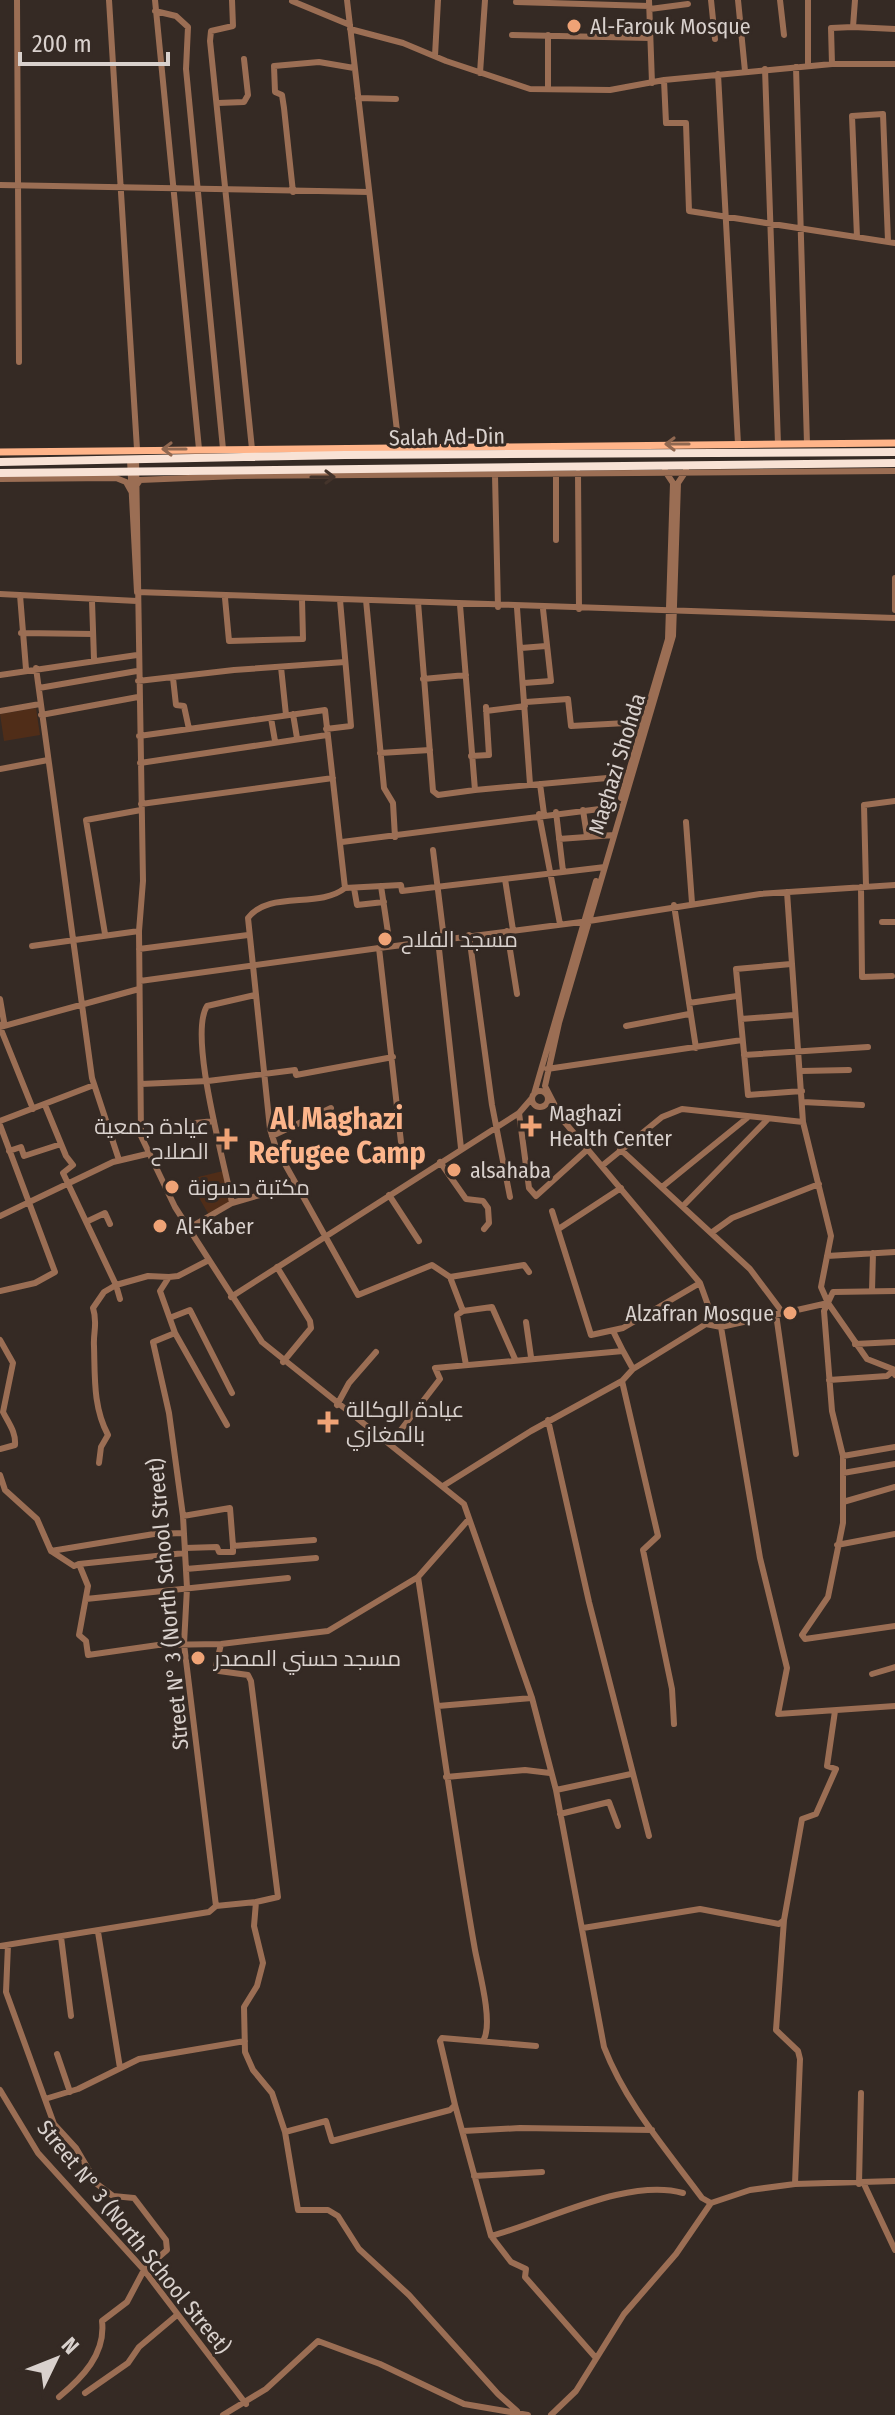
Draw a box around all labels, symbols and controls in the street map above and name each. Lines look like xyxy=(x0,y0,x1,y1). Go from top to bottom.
place label: Al-Farouk Mosque xyxy=(590,13,751,40)
scale bar xyxy=(20,16,168,66)
marker: Al-Farouk Mosque xyxy=(565,17,583,35)
text: 200 m xyxy=(32,30,92,58)
street label: Salah Ad-Din xyxy=(389,422,505,452)
one-way arrow xyxy=(664,436,691,452)
one-way arrow xyxy=(161,441,188,457)
one-way arrow xyxy=(309,469,336,484)
street label: Maghazi Shohda xyxy=(583,690,651,838)
place label: مسجد الفلاح xyxy=(401,926,518,954)
marker: مسجد الفلاح xyxy=(376,930,394,948)
place label: Maghazi Health Center xyxy=(549,1100,672,1152)
district label: Al Maghazi Refugee Camp xyxy=(248,1101,426,1171)
place label: عيادة جمعية الصلاح xyxy=(94,1113,209,1166)
marker: Maghazi Health Center xyxy=(520,1115,542,1137)
marker: عيادة جمعية الصلاح xyxy=(216,1128,238,1150)
place label: alsahaba xyxy=(470,1157,551,1184)
marker: alsahaba xyxy=(445,1161,463,1179)
place label: مكتبة حسونة xyxy=(188,1174,310,1201)
marker: مكتبة حسونة xyxy=(163,1178,181,1196)
place label: Al-Kaber xyxy=(176,1213,254,1240)
marker: Al-Kaber xyxy=(151,1217,169,1235)
place label: Alzafran Mosque xyxy=(625,1300,774,1327)
marker: Alzafran Mosque xyxy=(781,1304,799,1322)
place label: عيادة الوكالة بالمغازي xyxy=(346,1396,464,1451)
marker: عيادة الوكالة بالمغازي xyxy=(317,1411,339,1433)
street label: Street N° 3 (North School Street) xyxy=(142,1457,194,1751)
place label: مسجد حسني المصدر xyxy=(212,1645,401,1675)
marker: مسجد حسني المصدر xyxy=(189,1649,207,1667)
street label: Street N° 3 (North School Street) xyxy=(32,2115,236,2359)
north arrow xyxy=(16,2319,96,2399)

